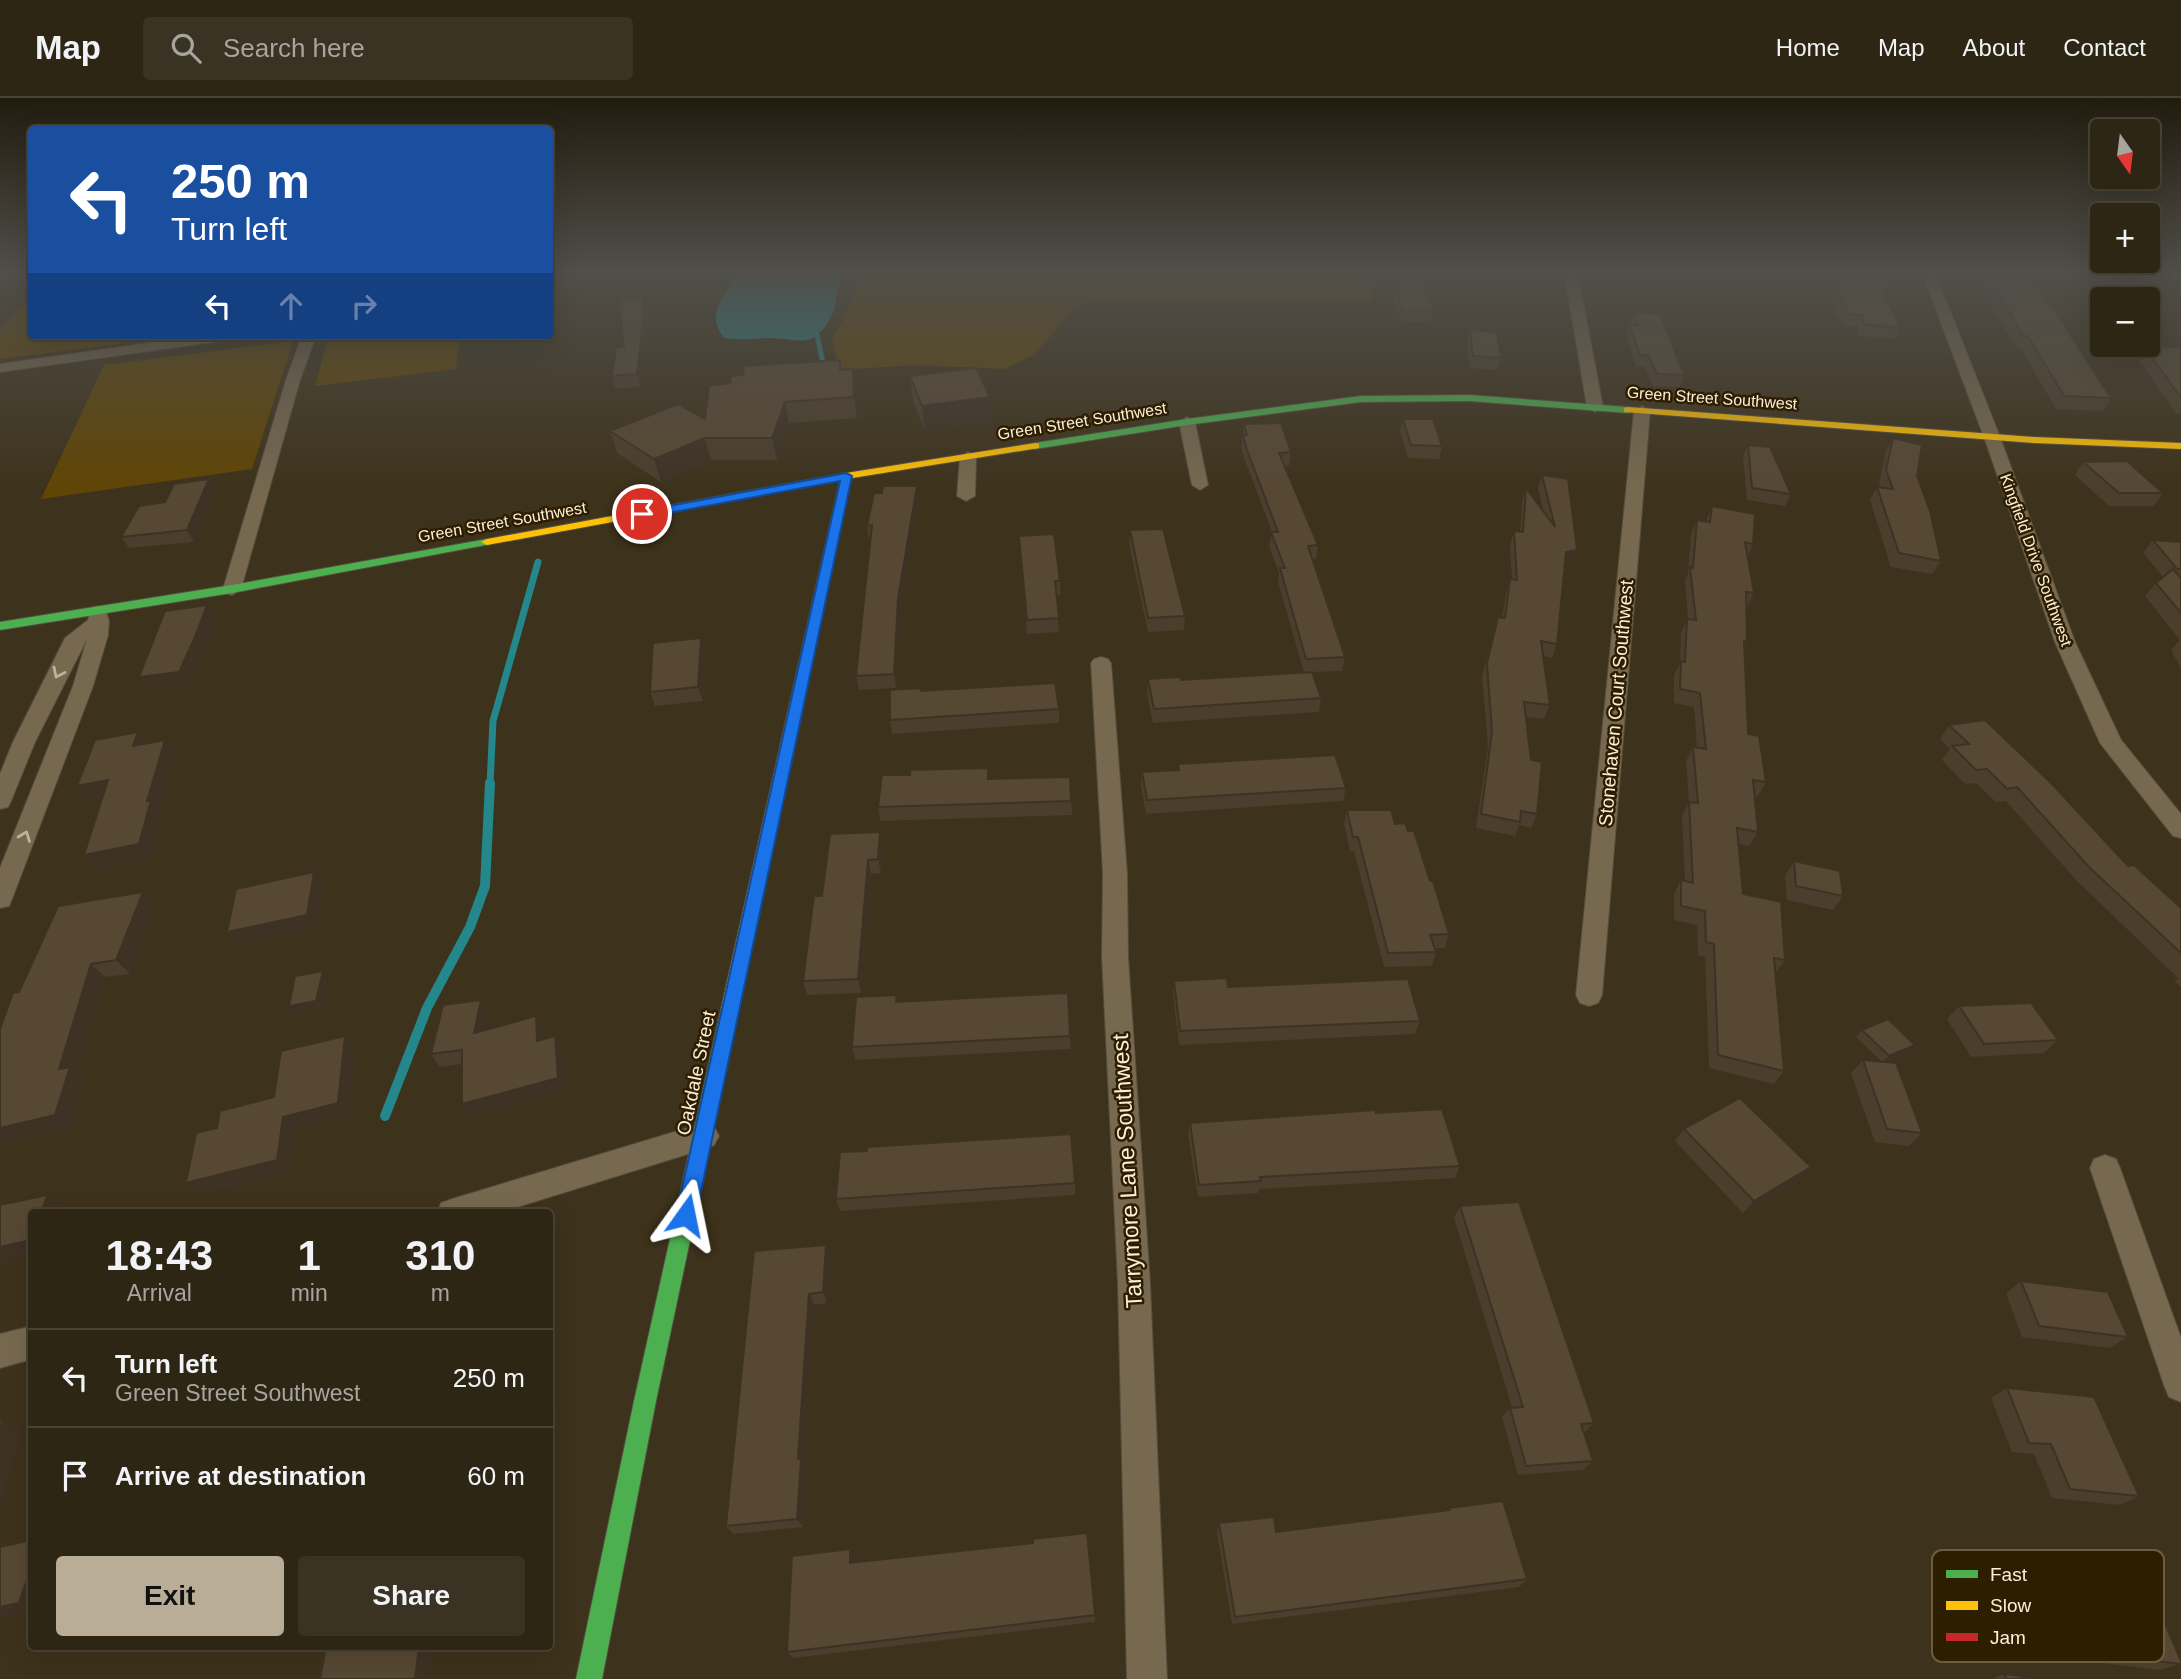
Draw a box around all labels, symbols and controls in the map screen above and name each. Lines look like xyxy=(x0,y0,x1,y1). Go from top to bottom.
search box xyxy=(143,17,633,80)
text: Map xyxy=(35,29,101,66)
icon: search xyxy=(167,29,205,67)
text: Search here xyxy=(223,33,365,63)
text: Home xyxy=(1776,34,1840,61)
text: Map xyxy=(1878,34,1925,61)
text: About xyxy=(1963,34,2025,61)
text: Contact xyxy=(2063,34,2146,61)
north arrow xyxy=(2090,119,2160,189)
map controls xyxy=(2090,119,2160,357)
icon: left xyxy=(56,154,147,245)
text: 250 m xyxy=(171,154,310,208)
button: + xyxy=(2090,203,2160,273)
text: Turn left xyxy=(171,211,287,247)
icon: left xyxy=(199,287,237,325)
icon: ahead xyxy=(272,287,310,325)
icon: right xyxy=(345,287,383,325)
button: − xyxy=(2090,287,2160,357)
street label: Green Street Southwest xyxy=(1626,384,1798,412)
street label: Green Street Southwest xyxy=(996,399,1168,443)
street label: Kingfield Drive Southwest xyxy=(1997,471,2075,649)
pin xyxy=(612,484,672,544)
icon: arrive xyxy=(623,495,661,533)
street label: Green Street Southwest xyxy=(416,499,588,545)
street label: Stonehaven Court Southwest xyxy=(1595,578,1637,827)
one-way arrow xyxy=(52,666,66,678)
one-way arrow xyxy=(16,830,30,842)
street label: Oakdale Street xyxy=(673,1008,720,1137)
street label: Tarrymore Lane Southwest xyxy=(1107,1032,1147,1309)
position arrow xyxy=(649,1178,723,1252)
text: 18:43 xyxy=(106,1232,213,1279)
text: 1 xyxy=(297,1232,321,1279)
text: 310 xyxy=(405,1232,475,1279)
text: Arrival xyxy=(127,1280,192,1306)
text: min xyxy=(291,1280,328,1306)
text: m xyxy=(431,1280,450,1306)
text: Turn left xyxy=(115,1349,217,1379)
icon: left xyxy=(56,1359,94,1397)
text: 250 m xyxy=(453,1363,525,1393)
text: Green Street Southwest xyxy=(115,1380,360,1406)
icon: arrive xyxy=(56,1457,94,1495)
text: Arrive at destination xyxy=(115,1461,366,1491)
text: 60 m xyxy=(467,1461,525,1491)
legend xyxy=(1932,1550,2164,1662)
button: Exit xyxy=(56,1556,284,1636)
button: Share xyxy=(298,1556,525,1636)
text: Fast xyxy=(1990,1564,2028,1585)
text: Slow xyxy=(1990,1595,2031,1616)
text: Jam xyxy=(1990,1627,2026,1648)

